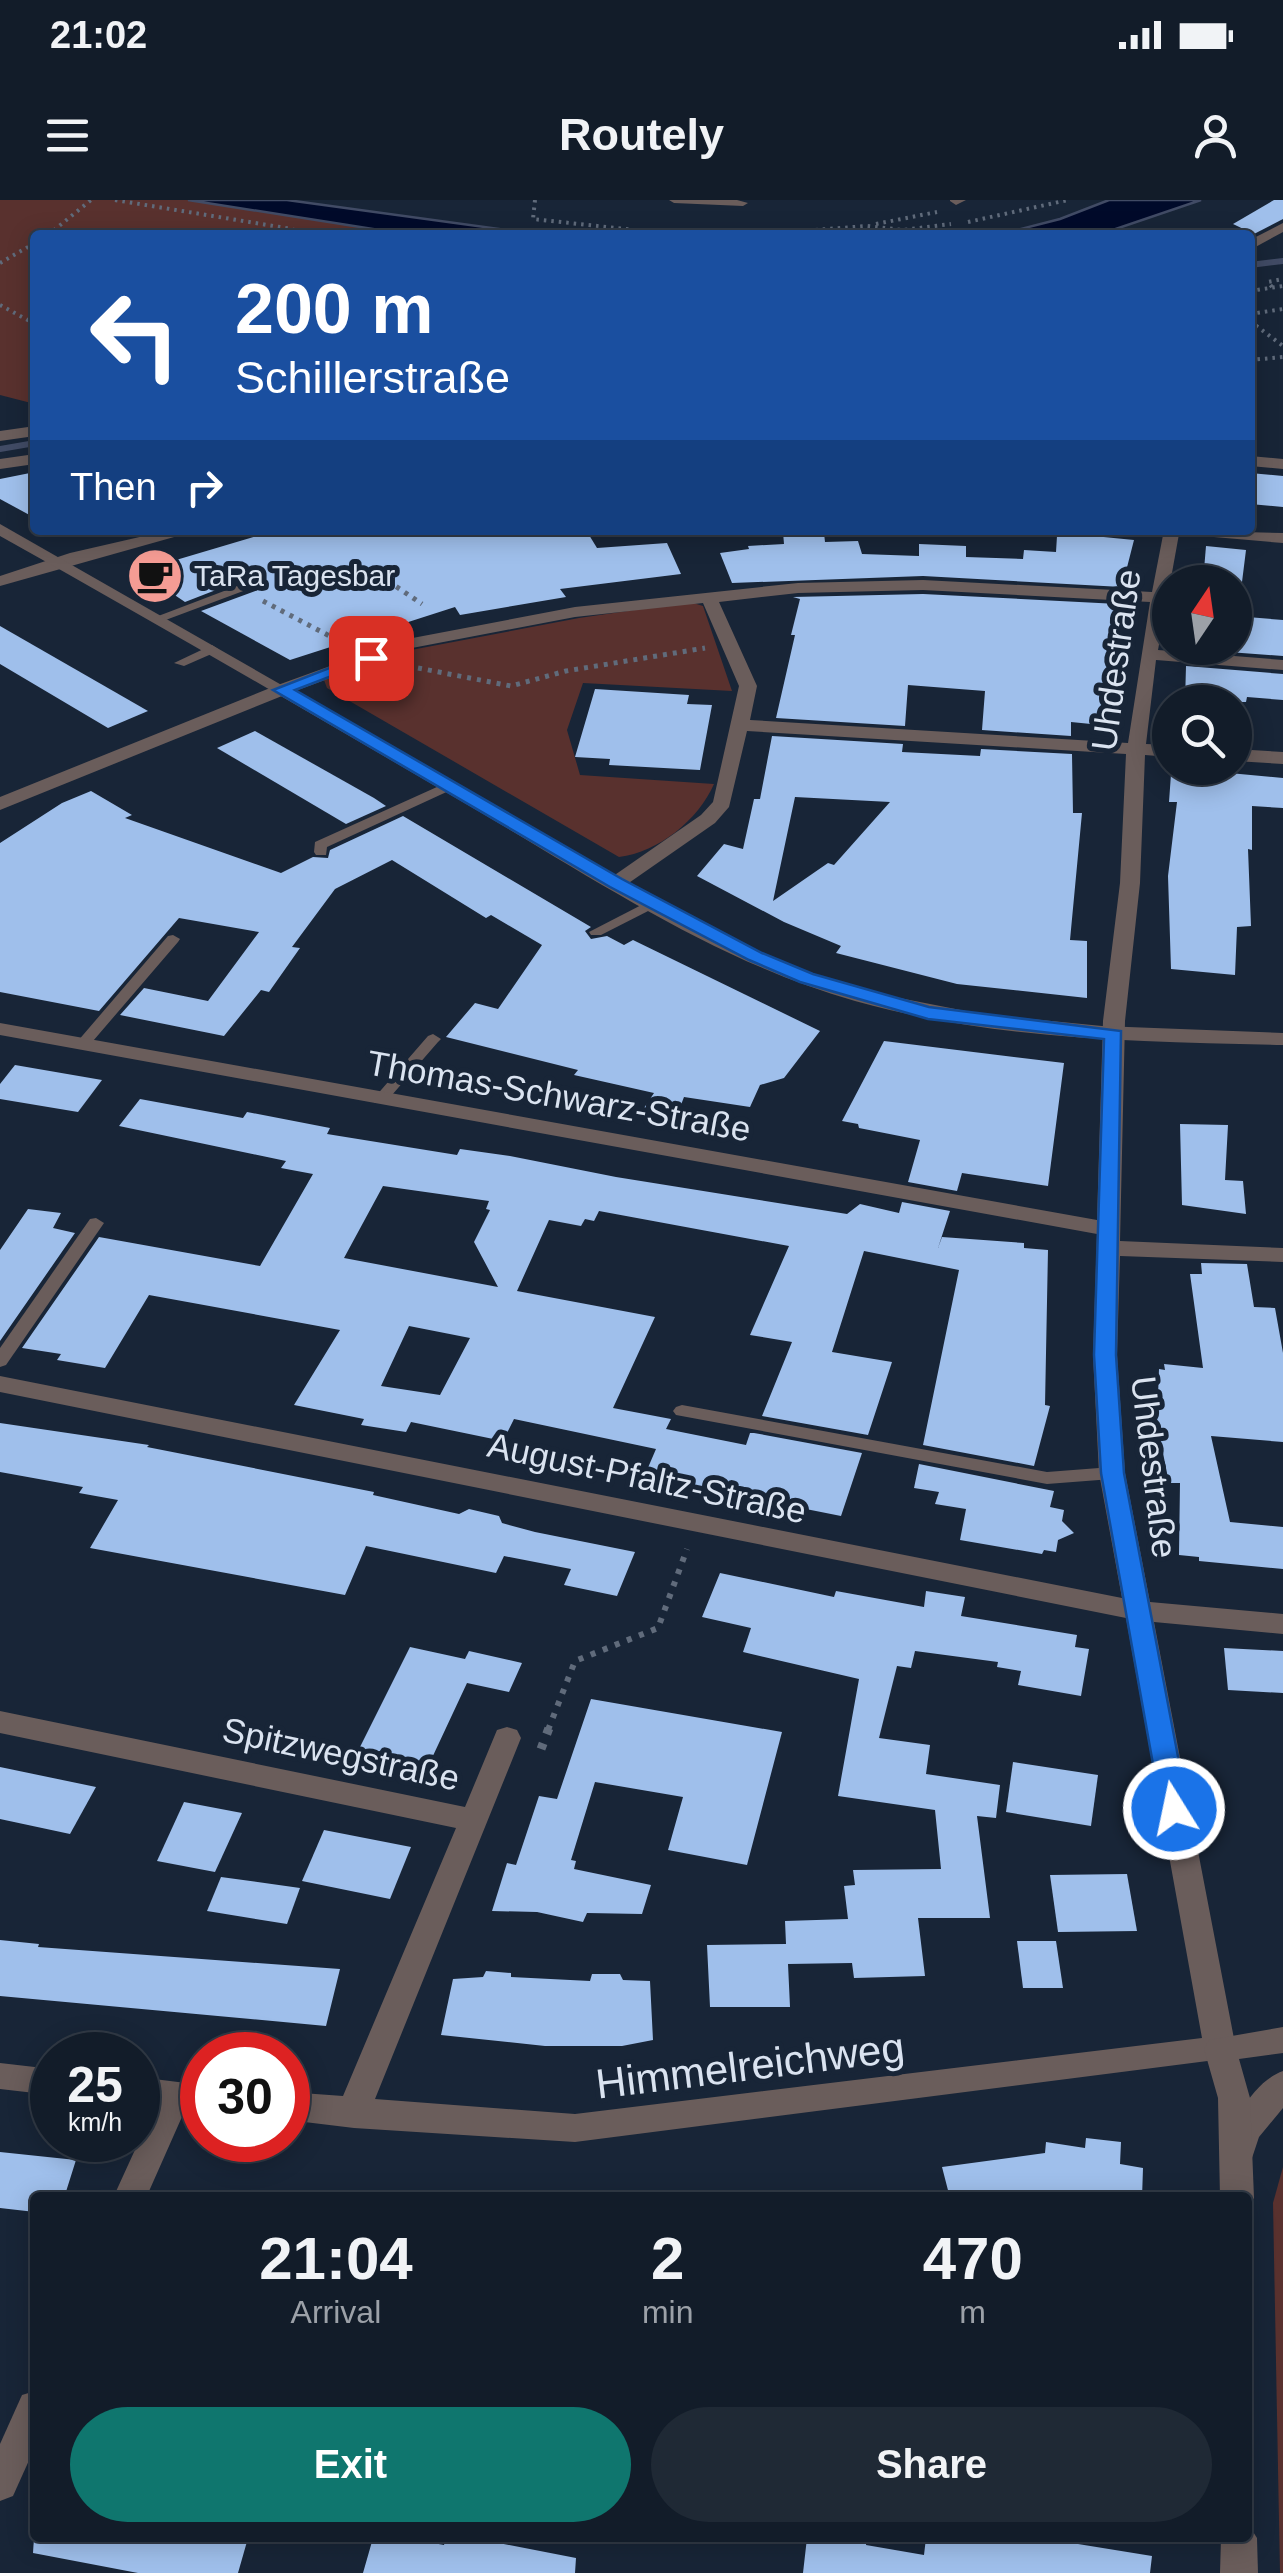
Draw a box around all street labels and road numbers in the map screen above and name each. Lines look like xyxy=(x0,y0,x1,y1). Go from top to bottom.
street label: Uhdestraße xyxy=(1083,567,1148,753)
street label: Thomas-Schwarz-Straße xyxy=(364,1043,754,1148)
street label: Uhdestraße xyxy=(1124,1374,1185,1560)
street label: August-Pfaltz-Straße xyxy=(484,1425,810,1530)
street label: Spitzwegstraße xyxy=(219,1709,463,1798)
street label: Himmelreichweg xyxy=(593,2023,907,2108)

